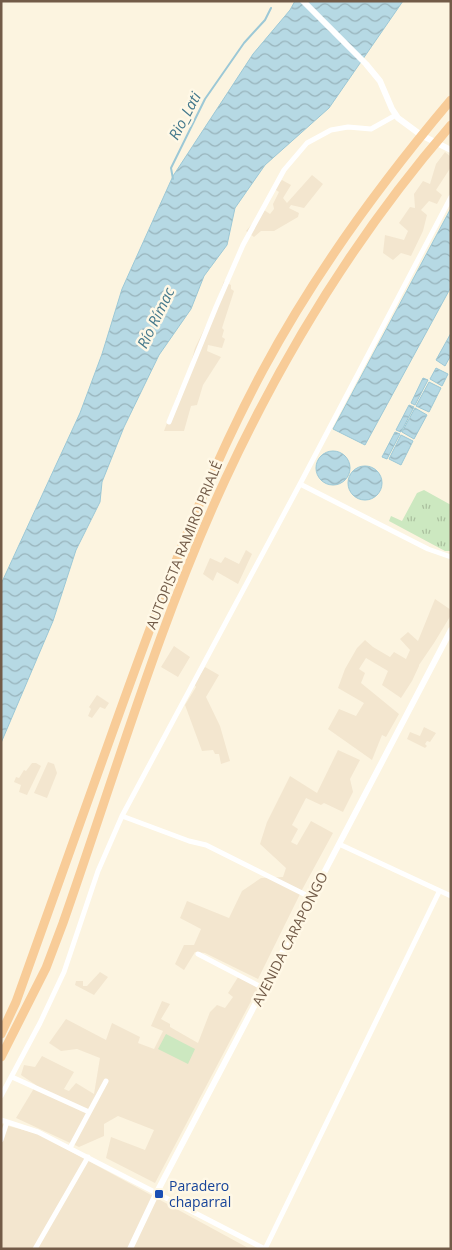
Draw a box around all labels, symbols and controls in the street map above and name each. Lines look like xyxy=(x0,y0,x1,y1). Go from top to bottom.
water label: Rio_Lati xyxy=(163,88,205,143)
water label: Río Rímac xyxy=(132,284,179,351)
street label: AUTOPISTA RAMIRO PRIALÉ xyxy=(141,458,226,632)
street label: AVENIDA CARAPONGO xyxy=(247,868,332,1009)
place label: Paradero chaparral xyxy=(169,1176,231,1211)
marker: Paradero chaparral xyxy=(153,1188,165,1200)

